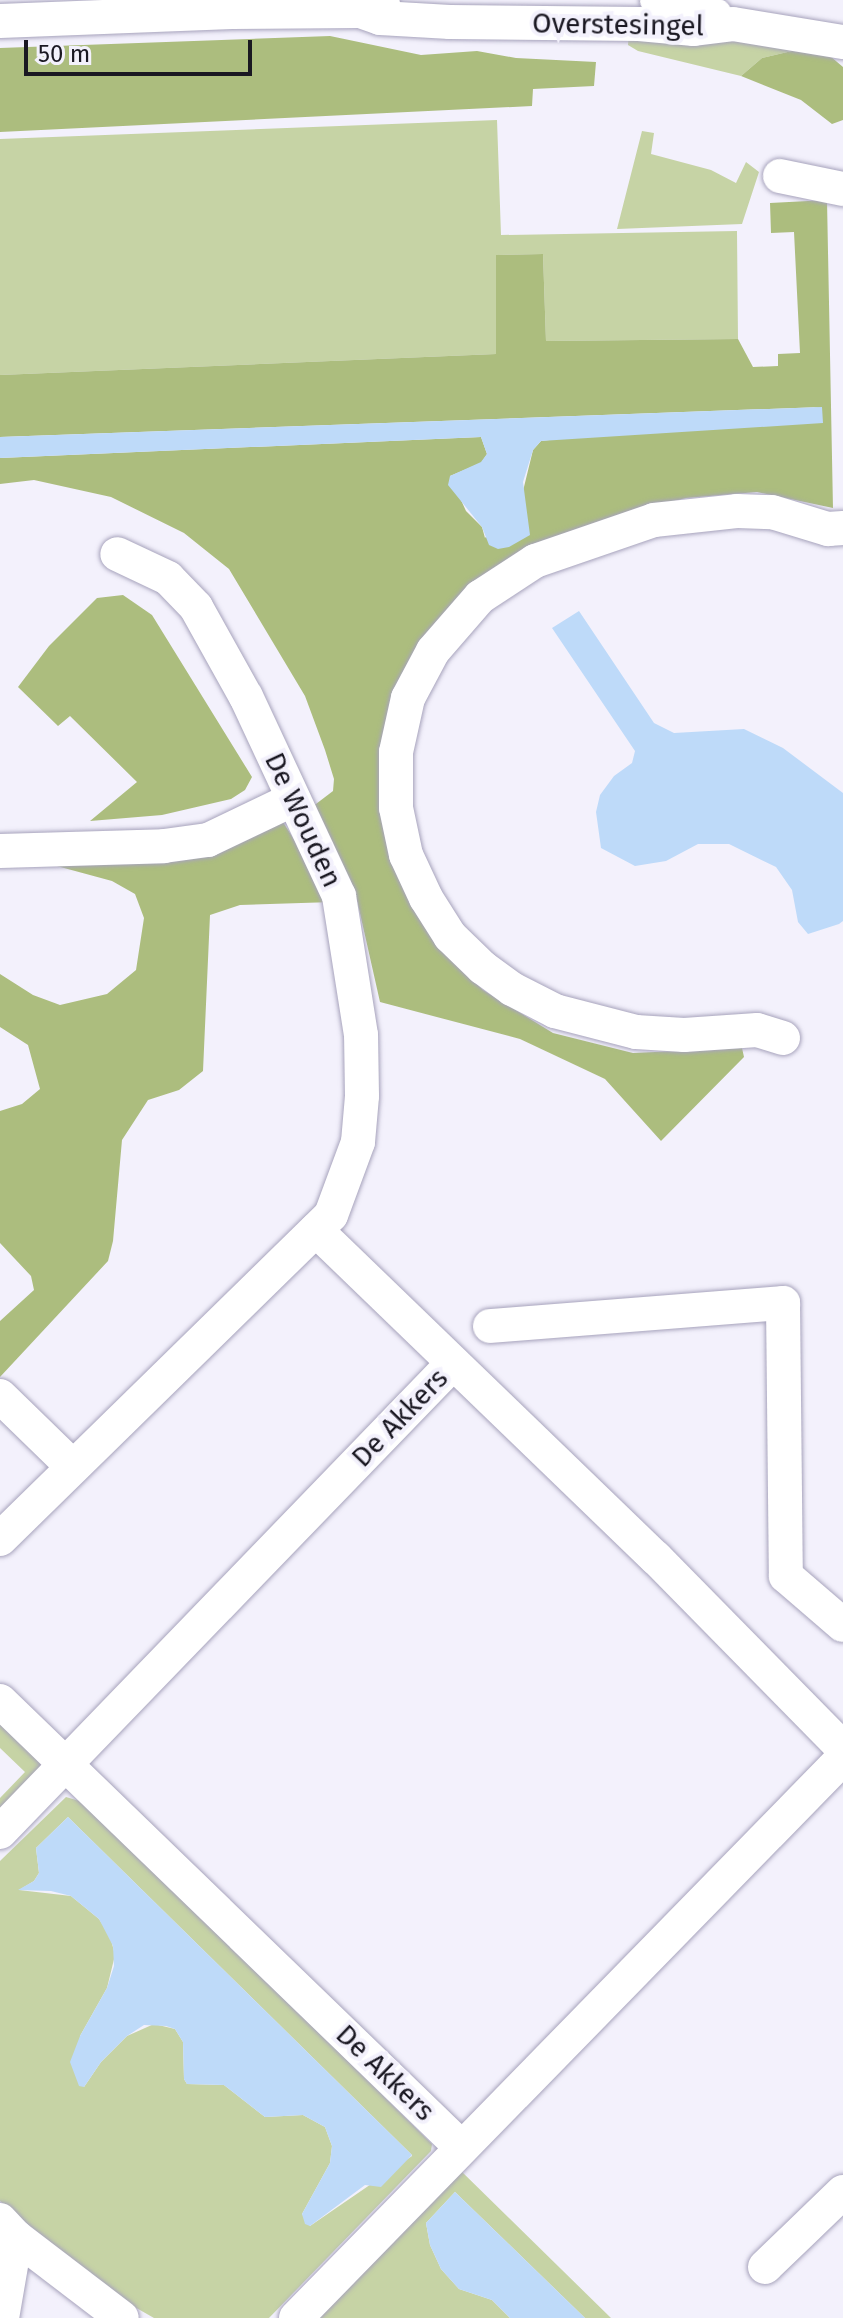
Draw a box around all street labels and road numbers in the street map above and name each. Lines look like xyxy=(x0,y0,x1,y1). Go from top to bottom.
street label: Overstesingel xyxy=(532,7,704,43)
street label: De Wouden xyxy=(257,747,349,893)
street label: De Akkers xyxy=(345,1362,455,1474)
street label: De Akkers xyxy=(329,2018,441,2128)

